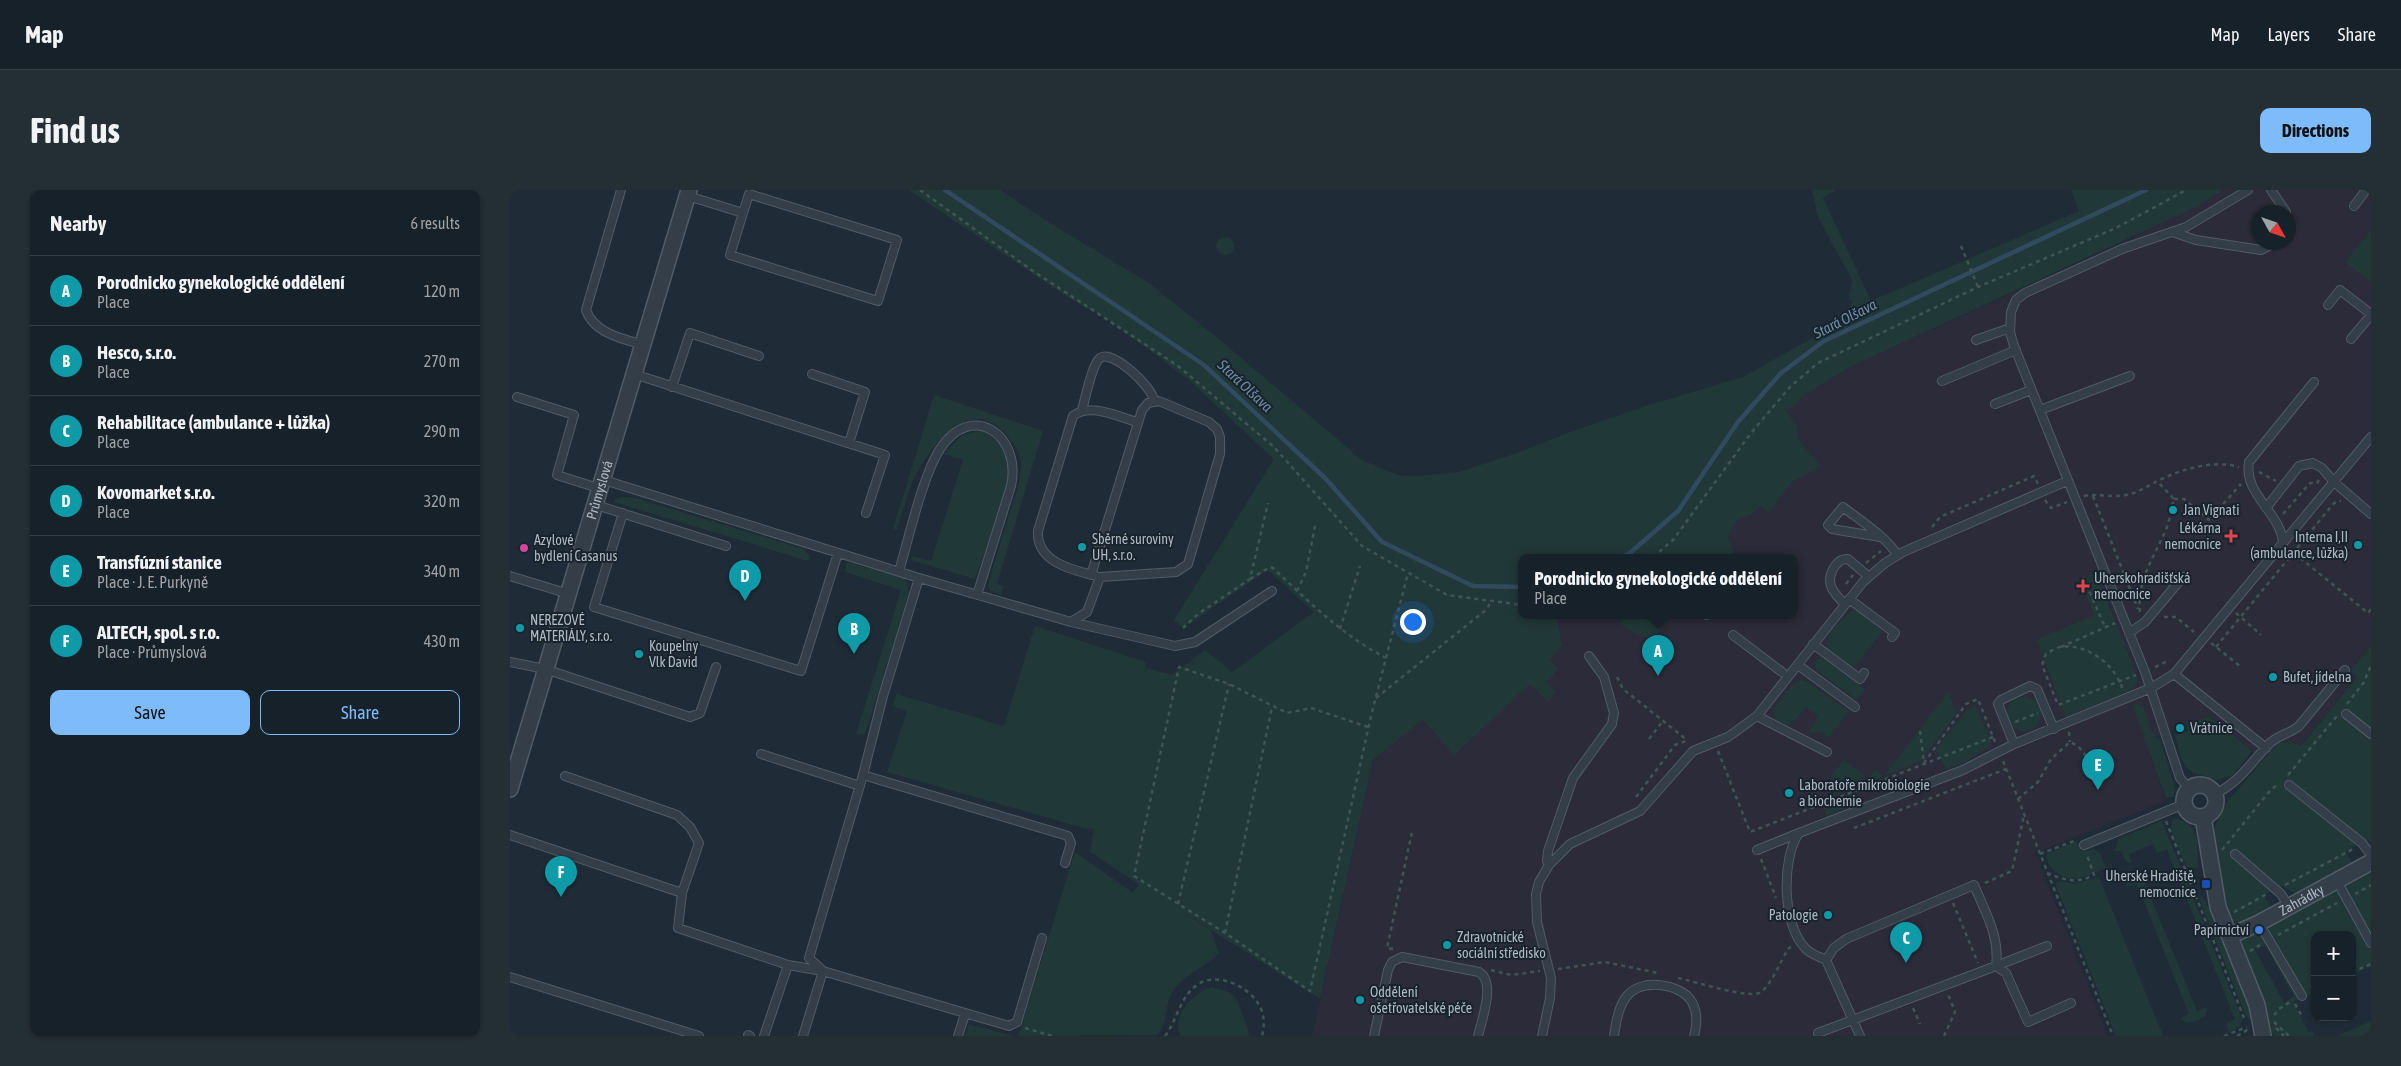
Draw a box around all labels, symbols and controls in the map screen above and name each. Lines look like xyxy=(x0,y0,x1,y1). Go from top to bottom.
text: Map xyxy=(25,21,64,48)
text: Map xyxy=(2210,24,2239,45)
text: Layers xyxy=(2267,24,2310,45)
text: Share xyxy=(2338,24,2376,45)
button: Directions xyxy=(2260,108,2371,153)
text: Find us xyxy=(30,110,120,150)
north arrow xyxy=(2251,205,2296,250)
text: Nearby xyxy=(50,211,106,235)
text: 6 results xyxy=(410,214,460,232)
text: Porodnicko gynekologické oddělení xyxy=(97,271,345,293)
text: A xyxy=(62,282,70,300)
text: 120 m xyxy=(424,282,460,300)
text: Place xyxy=(97,293,130,311)
water label: Stará Olšava xyxy=(1810,295,1879,342)
text: Hesco, s.r.o. xyxy=(97,341,176,363)
text: B xyxy=(62,352,70,370)
text: 270 m xyxy=(424,352,460,370)
water label: Stará Olšava xyxy=(1214,355,1276,415)
text: Place xyxy=(97,363,130,381)
text: Rehabilitace (ambulance + lůžka) xyxy=(97,411,330,433)
text: C xyxy=(62,422,70,440)
text: 290 m xyxy=(424,422,460,440)
text: Place xyxy=(97,433,130,451)
street label: Průmyslová xyxy=(583,459,616,521)
text: Kovomarket s.r.o. xyxy=(97,481,215,503)
text: D xyxy=(62,492,70,510)
text: 320 m xyxy=(424,492,460,510)
place label: Jan Vignati xyxy=(2183,502,2239,518)
text: Place xyxy=(97,503,130,521)
marker: Jan Vignati xyxy=(2167,504,2179,516)
place label: Lékárna nemocnice xyxy=(2164,520,2221,552)
place label: Interna I,II (ambulance, lůžka) xyxy=(2250,529,2348,561)
marker: Lékárna nemocnice xyxy=(2225,530,2237,542)
place label: Sběrné suroviny UH, s.r.o. xyxy=(1092,531,1174,563)
place label: Azylové bydlení Casanus xyxy=(534,532,617,564)
marker: Interna I,II (ambulance, lůžka) xyxy=(2352,539,2364,551)
marker: Sběrné suroviny UH, s.r.o. xyxy=(1076,541,1088,553)
marker: Azylové bydlení Casanus xyxy=(518,542,530,554)
text: Transfúzní stanice xyxy=(97,551,222,573)
popup xyxy=(1518,554,1798,619)
pin: D xyxy=(729,560,761,601)
text: E xyxy=(63,562,69,580)
text: 340 m xyxy=(424,562,460,580)
text: Porodnicko gynekologické oddělení xyxy=(1534,567,1782,589)
place label: Uherskohradišťská nemocnice xyxy=(2094,570,2191,602)
text: Place · J. E. Purkyně xyxy=(97,573,208,591)
marker: Uherskohradišťská nemocnice xyxy=(2076,579,2090,593)
text: Place xyxy=(1534,589,1567,607)
your location xyxy=(1400,609,1426,635)
place label: NEREZOVÉ MATERIÁLY, s.r.o. xyxy=(530,612,612,644)
pin: B xyxy=(838,613,870,654)
text: ALTECH, spol. s r.o. xyxy=(97,621,219,643)
marker: NEREZOVÉ MATERIÁLY, s.r.o. xyxy=(514,622,526,634)
text: F xyxy=(63,632,69,650)
text: 430 m xyxy=(424,632,460,650)
pin: A xyxy=(1642,635,1674,676)
place label: Koupelny Vlk David xyxy=(649,638,698,670)
text: Place · Průmyslová xyxy=(97,643,207,661)
marker: Koupelny Vlk David xyxy=(633,648,645,660)
place label: Bufet, jídelna xyxy=(2283,669,2352,685)
marker: Bufet, jídelna xyxy=(2267,671,2279,683)
button: Save xyxy=(50,690,250,735)
button: Share xyxy=(260,690,460,735)
place label: Vrátnice xyxy=(2190,720,2233,736)
marker: Vrátnice xyxy=(2174,722,2186,734)
pin: E xyxy=(2082,749,2114,790)
place label: Laboratoře mikrobiologie a biochemie xyxy=(1799,777,1930,809)
marker: Laboratoře mikrobiologie a biochemie xyxy=(1783,787,1795,799)
pin: F xyxy=(545,856,577,897)
place label: Uherské Hradiště, nemocnice xyxy=(2105,868,2196,900)
marker: Uherské Hradiště, nemocnice xyxy=(2200,878,2212,890)
street label: Zahrádky xyxy=(2276,881,2327,919)
place label: Patologie xyxy=(1769,907,1818,923)
marker: Patologie xyxy=(1822,909,1834,921)
pin: C xyxy=(1890,922,1922,963)
place label: Papírnictví xyxy=(2194,922,2249,938)
marker: Papírnictví xyxy=(2253,924,2265,936)
place label: Zdravotnické sociální středisko xyxy=(1457,929,1546,961)
map controls xyxy=(2311,931,2356,1021)
button: + xyxy=(2311,931,2356,976)
marker: Zdravotnické sociální středisko xyxy=(1441,939,1453,951)
button: − xyxy=(2311,976,2356,1021)
place label: Oddělení ošetřovatelské péče xyxy=(1370,984,1472,1016)
marker: Oddělení ošetřovatelské péče xyxy=(1354,994,1366,1006)

